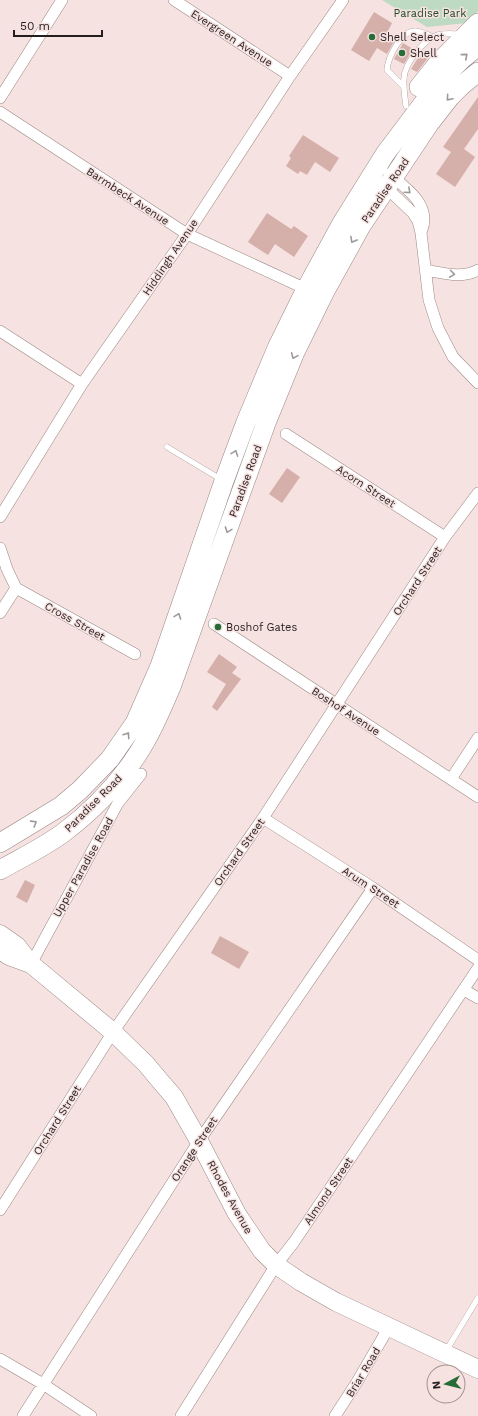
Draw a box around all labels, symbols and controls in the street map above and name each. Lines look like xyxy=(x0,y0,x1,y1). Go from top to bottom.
street label: Evergreen Avenue xyxy=(188,7,275,70)
park label: Paradise Park xyxy=(394,7,466,20)
scale bar xyxy=(14,12,102,38)
text: 50 m xyxy=(20,19,50,33)
place label: Shell Select xyxy=(380,31,445,44)
marker: Shell Select xyxy=(367,32,377,42)
place label: Shell xyxy=(410,47,438,60)
marker: Shell xyxy=(397,48,407,58)
one-way arrow xyxy=(461,53,468,60)
one-way arrow xyxy=(447,93,454,101)
street label: Paradise Road xyxy=(359,155,412,225)
street label: Barmbeck Avenue xyxy=(84,165,172,228)
one-way arrow xyxy=(403,186,411,194)
street label: Hiddingh Avenue xyxy=(140,217,201,298)
one-way arrow xyxy=(350,236,358,243)
one-way arrow xyxy=(449,269,455,278)
one-way arrow xyxy=(291,352,299,359)
street label: Paradise Road xyxy=(226,443,265,519)
one-way arrow xyxy=(230,450,238,457)
street label: Acorn Street xyxy=(334,462,398,511)
one-way arrow xyxy=(224,526,232,533)
street label: Orchard Street xyxy=(390,544,445,618)
street label: Cross Street xyxy=(42,600,108,644)
one-way arrow xyxy=(174,612,182,619)
place label: Boshof Gates xyxy=(226,621,297,634)
marker: Boshof Gates xyxy=(213,622,223,632)
street label: Boshof Avenue xyxy=(309,684,382,738)
one-way arrow xyxy=(122,732,130,739)
street label: Paradise Road xyxy=(62,772,125,835)
street label: Upper Paradise Road xyxy=(51,815,116,919)
street label: Orchard Street xyxy=(211,816,268,889)
one-way arrow xyxy=(29,821,36,828)
street label: Arum Street xyxy=(340,864,402,911)
street label: Orchard Street xyxy=(31,1083,84,1158)
street label: Orange Street xyxy=(169,1114,220,1184)
street label: Almond Street xyxy=(301,1155,356,1227)
street label: Rhodes Avenue xyxy=(204,1158,255,1236)
street label: Briar Road xyxy=(344,1345,383,1399)
north arrow xyxy=(426,1364,466,1404)
text: N xyxy=(430,1380,444,1390)

